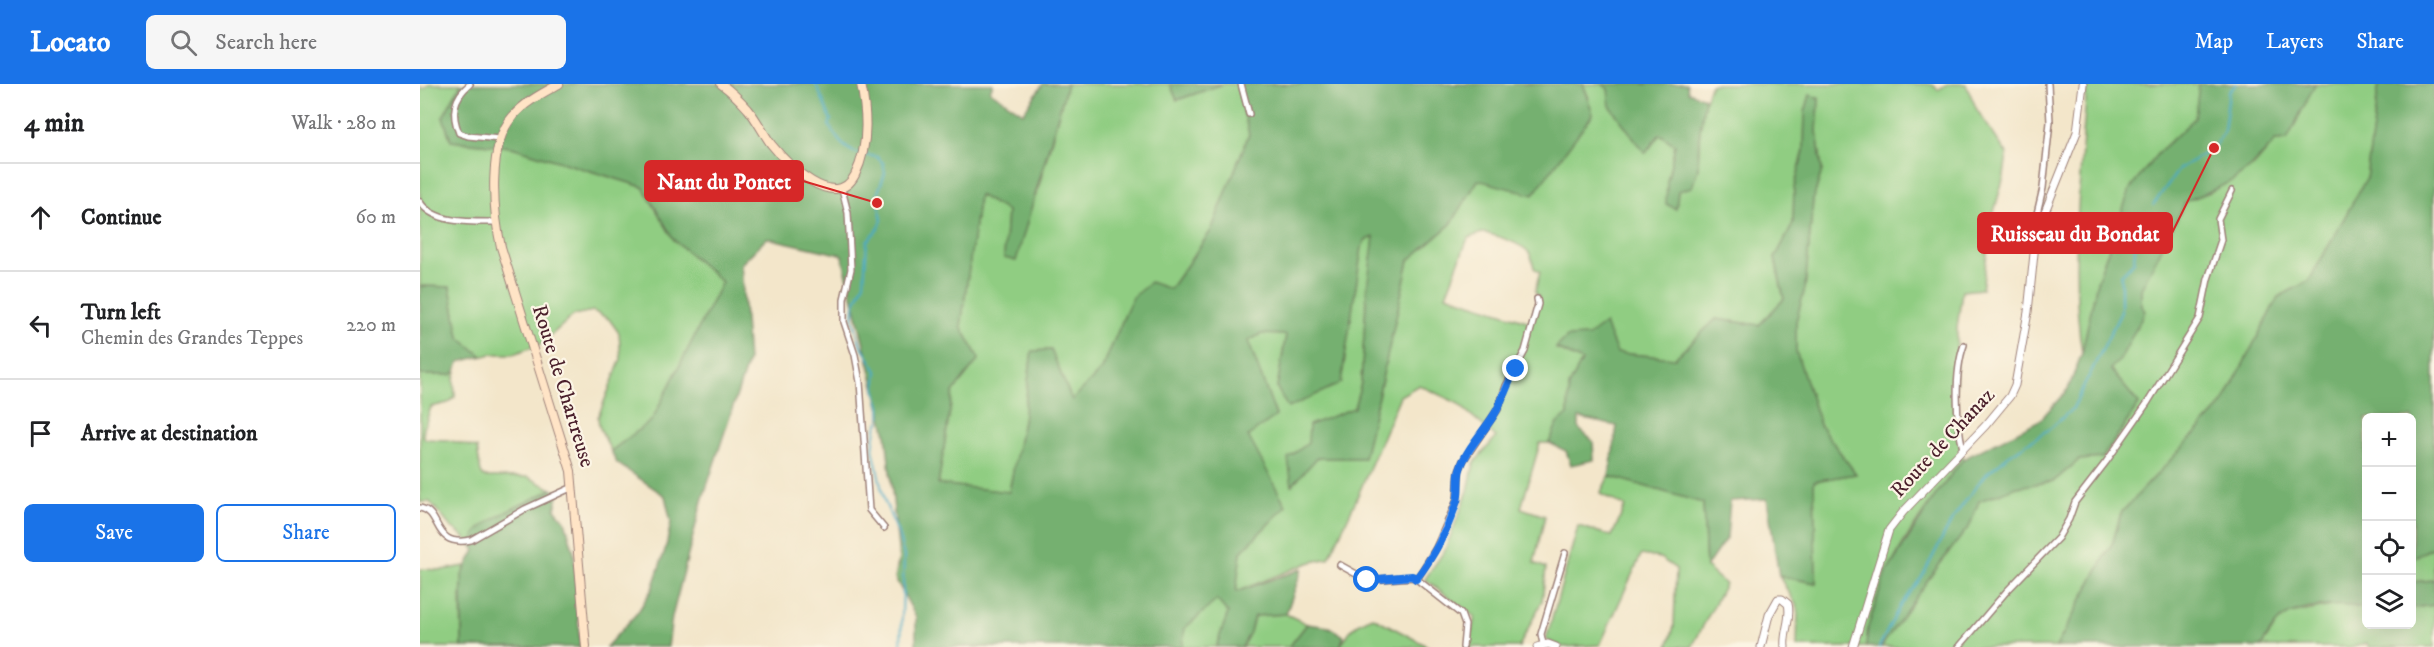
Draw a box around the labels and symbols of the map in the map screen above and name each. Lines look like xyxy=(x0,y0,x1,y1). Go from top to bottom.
callout: Nant du Pontet xyxy=(645,161,803,201)
text: Nant du Pontet xyxy=(657,169,791,196)
callout: Ruisseau du Bondat xyxy=(1978,213,2172,253)
text: Ruisseau du Bondat xyxy=(1990,221,2160,248)
street label: Route de Chartreuse xyxy=(526,302,600,471)
route end xyxy=(1502,355,1528,381)
street label: Route de Chanaz xyxy=(1886,383,2000,503)
route start xyxy=(1353,566,1379,592)

